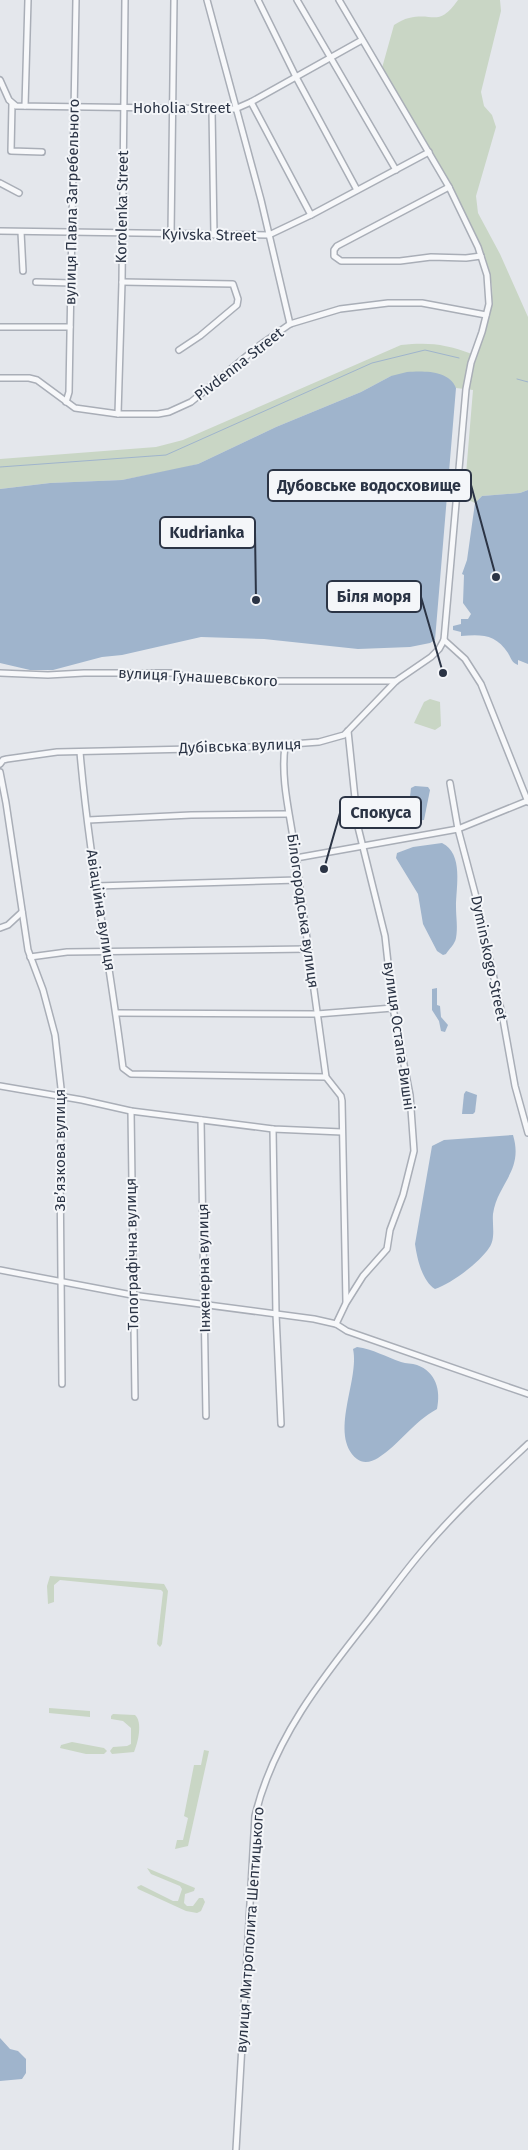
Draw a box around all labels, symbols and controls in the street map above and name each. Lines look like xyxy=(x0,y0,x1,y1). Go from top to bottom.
street label: вулиця Павла Загребельного xyxy=(61,99,83,305)
street label: Hoholia Street xyxy=(133,99,232,117)
street label: Korolenka Street xyxy=(112,150,132,264)
street label: Kyivska Street xyxy=(161,225,257,245)
street label: Pivdenna Street xyxy=(191,323,287,404)
callout: Дубовське водосховище xyxy=(268,470,471,501)
text: Дубовське водосховище xyxy=(276,476,461,495)
callout: Kudrianka xyxy=(160,517,255,548)
text: Kudrianka xyxy=(170,523,245,542)
callout: Біля моря xyxy=(327,581,421,612)
text: Біля моря xyxy=(337,587,411,606)
street label: вулиця Гунашевського xyxy=(118,664,278,690)
street label: Дубівська вулиця xyxy=(177,735,302,757)
callout: Спокуса xyxy=(340,797,421,828)
text: Спокуса xyxy=(351,803,412,822)
street label: Білогородська вулиця xyxy=(283,833,323,989)
street label: Авіаційна вулиця xyxy=(83,848,119,972)
street label: Dyminskogo Street xyxy=(467,894,511,1023)
street label: вулиця Остапа Вишні xyxy=(380,960,418,1112)
street label: Звʼязкова вулиця xyxy=(51,1089,69,1211)
street label: Топографічна вулиця xyxy=(122,1178,142,1330)
street label: Інженерна вулиця xyxy=(194,1203,214,1333)
street label: вулиця Митрополита Шептицького xyxy=(232,1806,268,2054)

